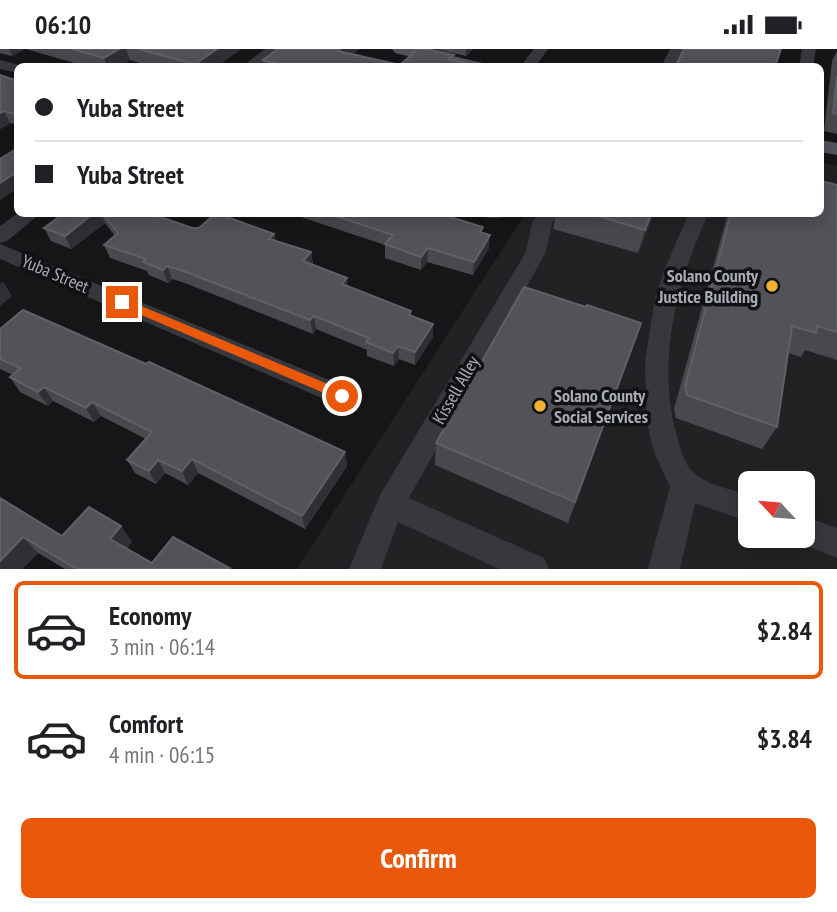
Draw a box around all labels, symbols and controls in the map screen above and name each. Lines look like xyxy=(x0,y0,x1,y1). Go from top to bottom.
text: 06:10 xyxy=(35,8,91,41)
text: Yuba Street xyxy=(77,91,184,124)
text: Yuba Street xyxy=(77,158,184,191)
street label: Yuba Street xyxy=(18,249,92,298)
place label: Solano County Justice Building xyxy=(657,264,759,308)
marker: Solano County Justice Building xyxy=(764,278,780,294)
route end xyxy=(106,286,138,318)
street label: Kissell Alley xyxy=(427,351,484,428)
route start xyxy=(326,380,358,412)
place label: Solano County Social Services xyxy=(554,384,648,428)
marker: Solano County Social Services xyxy=(532,398,548,414)
north arrow xyxy=(738,471,816,548)
map controls xyxy=(738,471,815,548)
icon: car xyxy=(25,599,88,662)
text: Economy xyxy=(109,599,191,632)
text: $2.84 xyxy=(757,614,812,647)
text: 3 min · 06:14 xyxy=(109,632,215,661)
icon: car xyxy=(25,707,88,770)
text: Comfort xyxy=(109,707,183,740)
text: $3.84 xyxy=(757,722,812,755)
text: 4 min · 06:15 xyxy=(109,740,215,769)
button: Confirm xyxy=(21,818,816,898)

